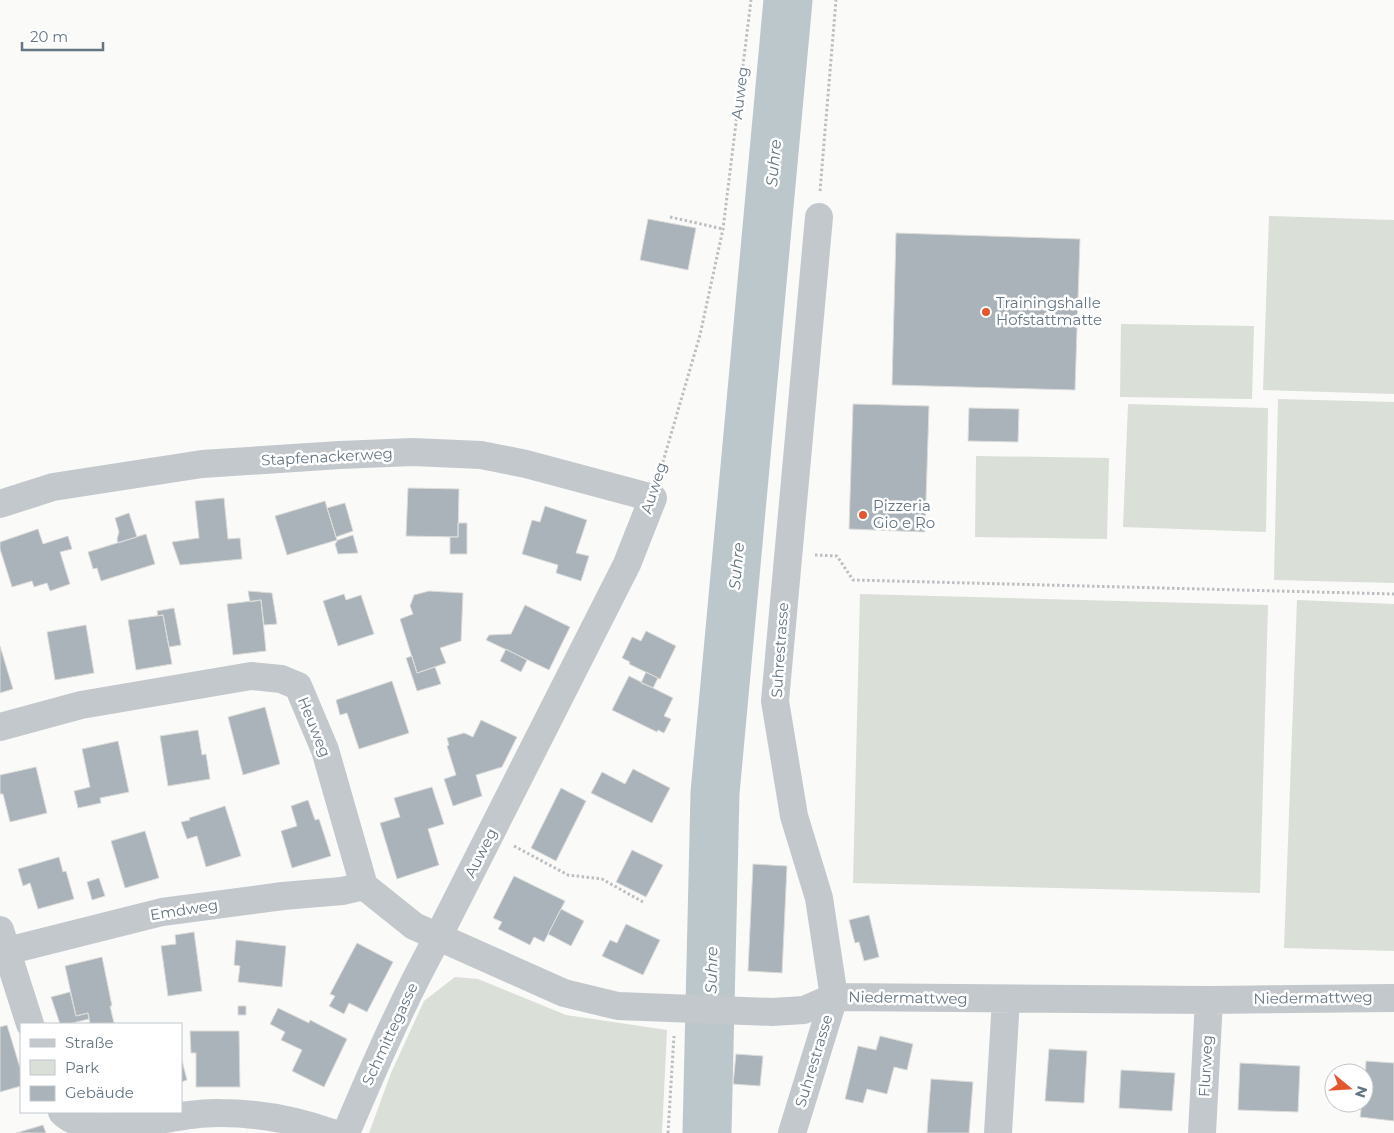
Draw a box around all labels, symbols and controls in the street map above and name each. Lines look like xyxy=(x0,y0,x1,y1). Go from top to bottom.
scale bar xyxy=(22,20,104,52)
text: 20 m xyxy=(30,27,68,46)
street label: Auweg xyxy=(727,65,752,120)
water label: Suhre xyxy=(762,139,785,187)
place label: Trainingshalle Hofstattmatte xyxy=(996,293,1102,329)
marker: Trainingshalle Hofstattmatte xyxy=(980,306,992,318)
street label: Stapfenackerweg xyxy=(261,444,393,469)
street label: Auweg xyxy=(636,460,671,516)
place label: Pizzeria Gio e Ro xyxy=(873,496,935,532)
marker: Pizzeria Gio e Ro xyxy=(857,509,869,521)
water label: Suhre xyxy=(725,542,748,590)
street label: Suhrestrasse xyxy=(767,602,792,698)
street label: Heuweg xyxy=(294,694,335,760)
street label: Auweg xyxy=(460,825,501,881)
street label: Emdweg xyxy=(149,895,219,924)
water label: Suhre xyxy=(702,946,721,994)
street label: Schmittegasse xyxy=(357,979,422,1088)
street label: Niedermattweg xyxy=(848,987,968,1008)
street label: Niedermattweg xyxy=(1253,987,1373,1008)
street label: Suhrestrasse xyxy=(790,1012,837,1109)
legend xyxy=(20,1023,182,1113)
text: Straße xyxy=(65,1033,114,1052)
street label: Flurweg xyxy=(1194,1034,1217,1098)
text: Park xyxy=(65,1058,99,1077)
north arrow xyxy=(1324,1063,1374,1113)
text: Gebäude xyxy=(65,1083,134,1102)
text: N xyxy=(1351,1084,1372,1100)

